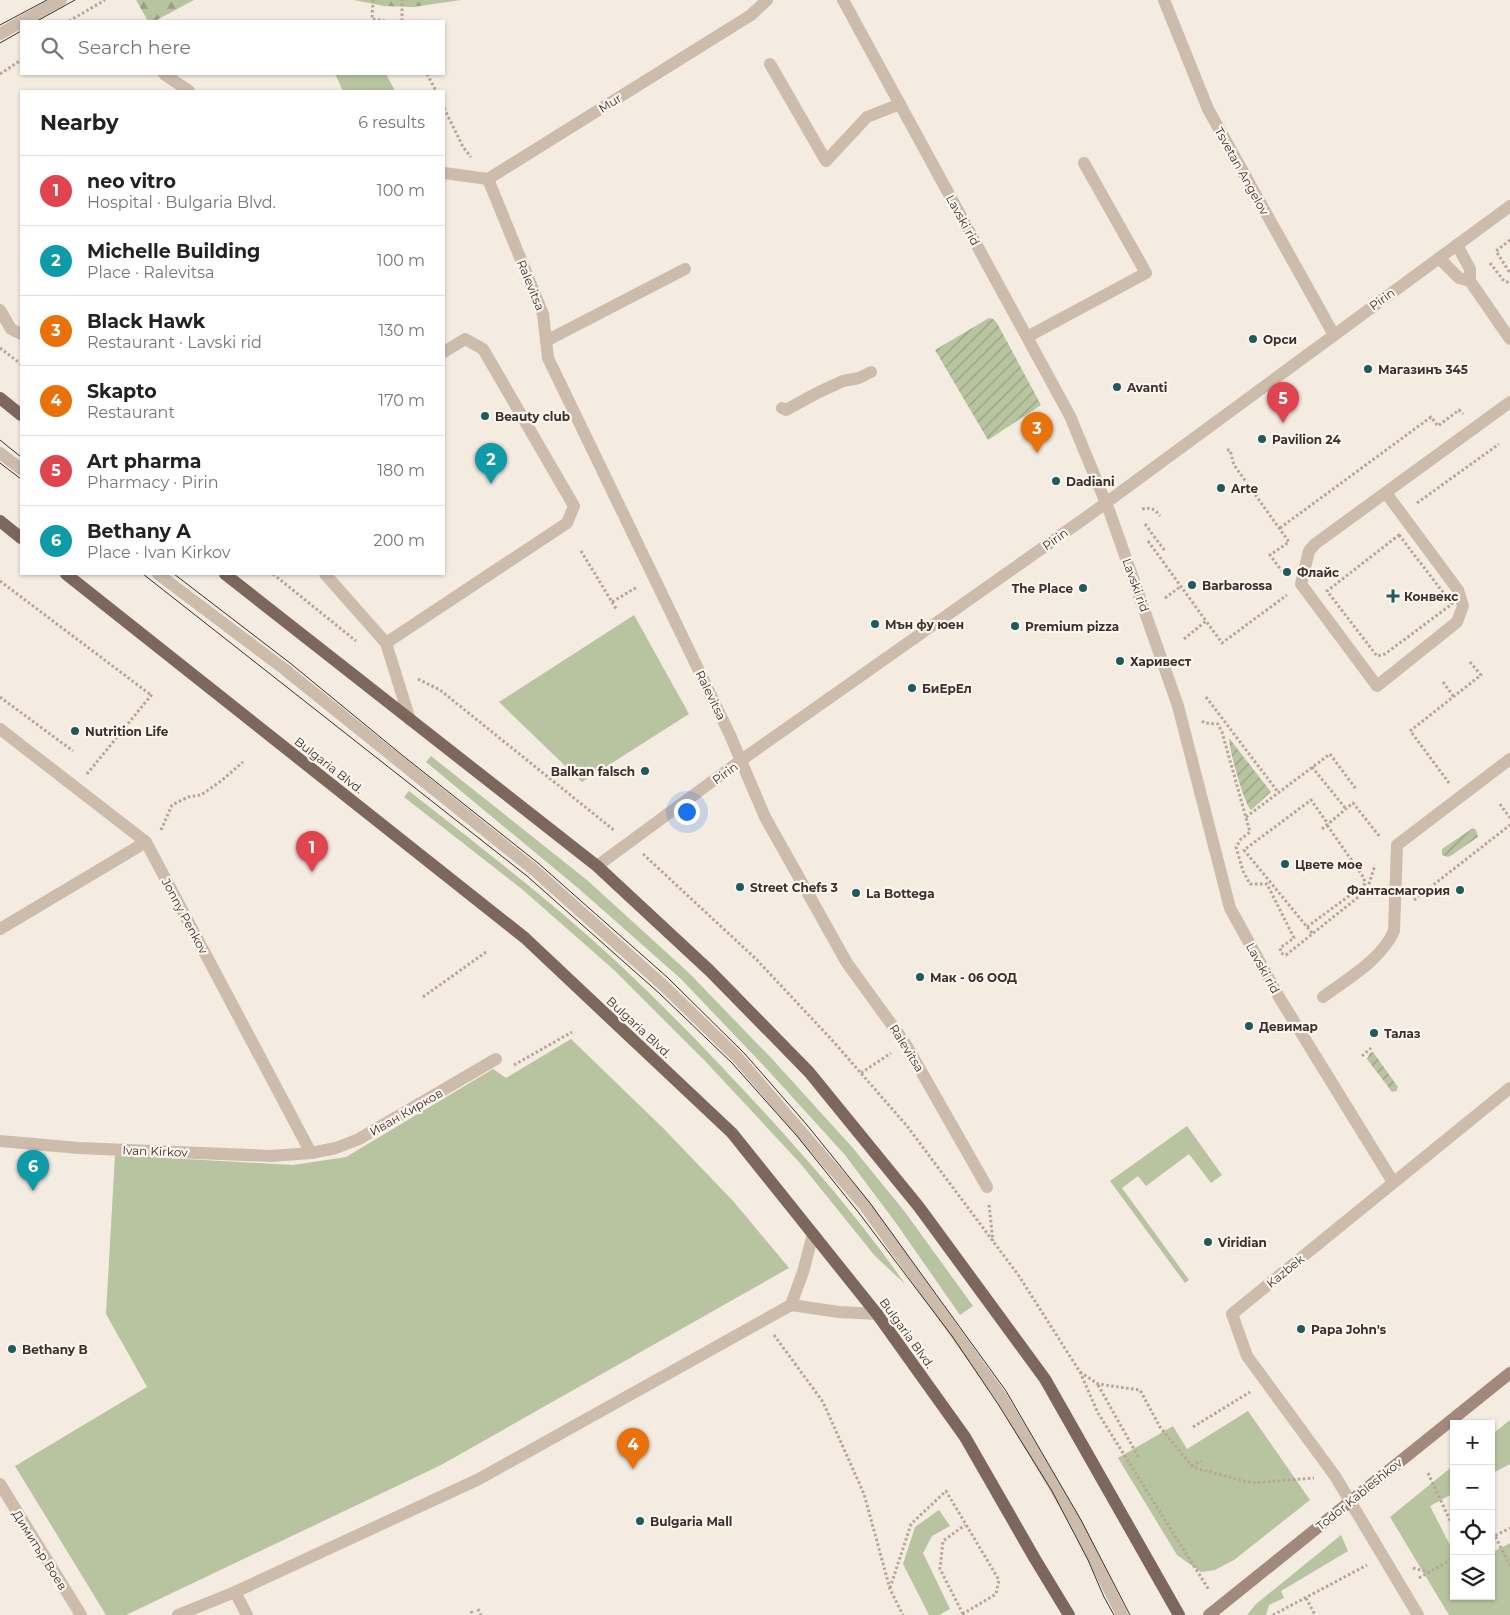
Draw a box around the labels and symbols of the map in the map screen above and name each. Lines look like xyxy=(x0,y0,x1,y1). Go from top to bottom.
street label: Mur xyxy=(596,90,624,116)
street label: Tsvetan Angelov xyxy=(1212,125,1273,218)
street label: Lavski rid xyxy=(943,192,983,248)
street label: Ralevitsa xyxy=(514,257,548,313)
street label: Pirin xyxy=(1366,285,1398,313)
place label: Орси xyxy=(1263,332,1297,347)
marker: Орси xyxy=(1247,333,1259,345)
place label: Магазинъ 345 xyxy=(1378,362,1468,377)
marker: Магазинъ 345 xyxy=(1362,363,1374,375)
place label: Avanti xyxy=(1126,380,1167,395)
marker: Avanti xyxy=(1111,381,1123,393)
pin: 5 xyxy=(1267,382,1299,423)
place label: Beauty club xyxy=(495,409,570,424)
marker: Beauty club xyxy=(479,410,491,422)
pin: 3 xyxy=(1021,412,1053,453)
place label: Pavilion 24 xyxy=(1272,432,1341,447)
marker: Pavilion 24 xyxy=(1256,433,1268,445)
pin: 2 xyxy=(475,443,507,484)
place label: Dadiani xyxy=(1066,474,1115,489)
marker: Dadiani xyxy=(1050,475,1062,487)
place label: Arte xyxy=(1230,481,1259,496)
marker: Arte xyxy=(1215,482,1227,494)
street label: Pirin xyxy=(1039,525,1071,553)
street label: Lavski rid xyxy=(1119,556,1153,614)
place label: Флайс xyxy=(1297,565,1339,580)
marker: Флайс xyxy=(1281,566,1293,578)
place label: Barbarossa xyxy=(1202,578,1272,593)
marker: Barbarossa xyxy=(1186,579,1198,591)
place label: The Place xyxy=(1012,581,1073,596)
marker: The Place xyxy=(1077,582,1089,594)
marker: Конвекс xyxy=(1386,589,1400,603)
place label: Конвекс xyxy=(1404,589,1458,604)
place label: Мън фу юен xyxy=(885,617,964,632)
marker: Мън фу юен xyxy=(869,618,881,630)
place label: Premium pizza xyxy=(1025,619,1119,634)
marker: Premium pizza xyxy=(1009,620,1021,632)
place label: Харивест xyxy=(1130,654,1192,669)
marker: Харивест xyxy=(1114,655,1126,667)
street label: Ralevitsa xyxy=(693,668,729,722)
place label: БиЕрЕл xyxy=(922,681,972,696)
marker: БиЕрЕл xyxy=(906,682,918,694)
place label: Nutrition Life xyxy=(85,724,169,739)
marker: Nutrition Life xyxy=(69,725,81,737)
street label: Bulgaria Blvd. xyxy=(292,734,366,796)
street label: Pirin xyxy=(709,759,741,787)
place label: Balkan falsch xyxy=(551,764,635,779)
marker: Balkan falsch xyxy=(639,765,651,777)
your location xyxy=(674,799,700,825)
pin: 1 xyxy=(296,831,328,872)
place label: Цвете мое xyxy=(1295,857,1363,872)
marker: Цвете мое xyxy=(1279,858,1291,870)
street label: Jonny Penkov xyxy=(158,875,212,957)
place label: Street Chefs 3 xyxy=(750,880,838,895)
marker: Street Chefs 3 xyxy=(734,881,746,893)
place label: Фантасмагория xyxy=(1347,883,1450,898)
marker: Фантасмагория xyxy=(1454,884,1466,896)
place label: La Bottega xyxy=(866,886,935,901)
marker: La Bottega xyxy=(850,887,862,899)
street label: Lavski rid xyxy=(1243,940,1283,996)
place label: Мак - 06 ООД xyxy=(930,970,1017,985)
marker: Мак - 06 ООД xyxy=(914,971,926,983)
street label: Bulgaria Blvd. xyxy=(603,993,675,1061)
place label: Девимар xyxy=(1259,1019,1318,1034)
marker: Девимар xyxy=(1243,1020,1255,1032)
street label: Ralevitsa xyxy=(886,1021,928,1075)
place label: Талаз xyxy=(1384,1026,1421,1041)
marker: Талаз xyxy=(1368,1027,1380,1039)
street label: Иван Кирков xyxy=(367,1085,445,1139)
street label: Ivan Kirkov xyxy=(122,1142,188,1160)
pin: 6 xyxy=(17,1150,49,1191)
place label: Viridian xyxy=(1217,1235,1267,1250)
marker: Viridian xyxy=(1202,1236,1214,1248)
street label: Kazbek xyxy=(1263,1251,1308,1291)
street label: Bulgaria Blvd. xyxy=(877,1295,937,1371)
place label: Papa John's xyxy=(1311,1322,1387,1337)
marker: Papa John's xyxy=(1295,1323,1307,1335)
place label: Bethany B xyxy=(22,1342,88,1357)
marker: Bethany B xyxy=(6,1343,18,1355)
pin: 4 xyxy=(617,1428,649,1469)
street label: Todor Kableshkov xyxy=(1313,1454,1405,1533)
street label: Димитър Воев xyxy=(9,1507,71,1593)
place label: Bulgaria Mall xyxy=(650,1514,732,1529)
marker: Bulgaria Mall xyxy=(634,1515,646,1527)

